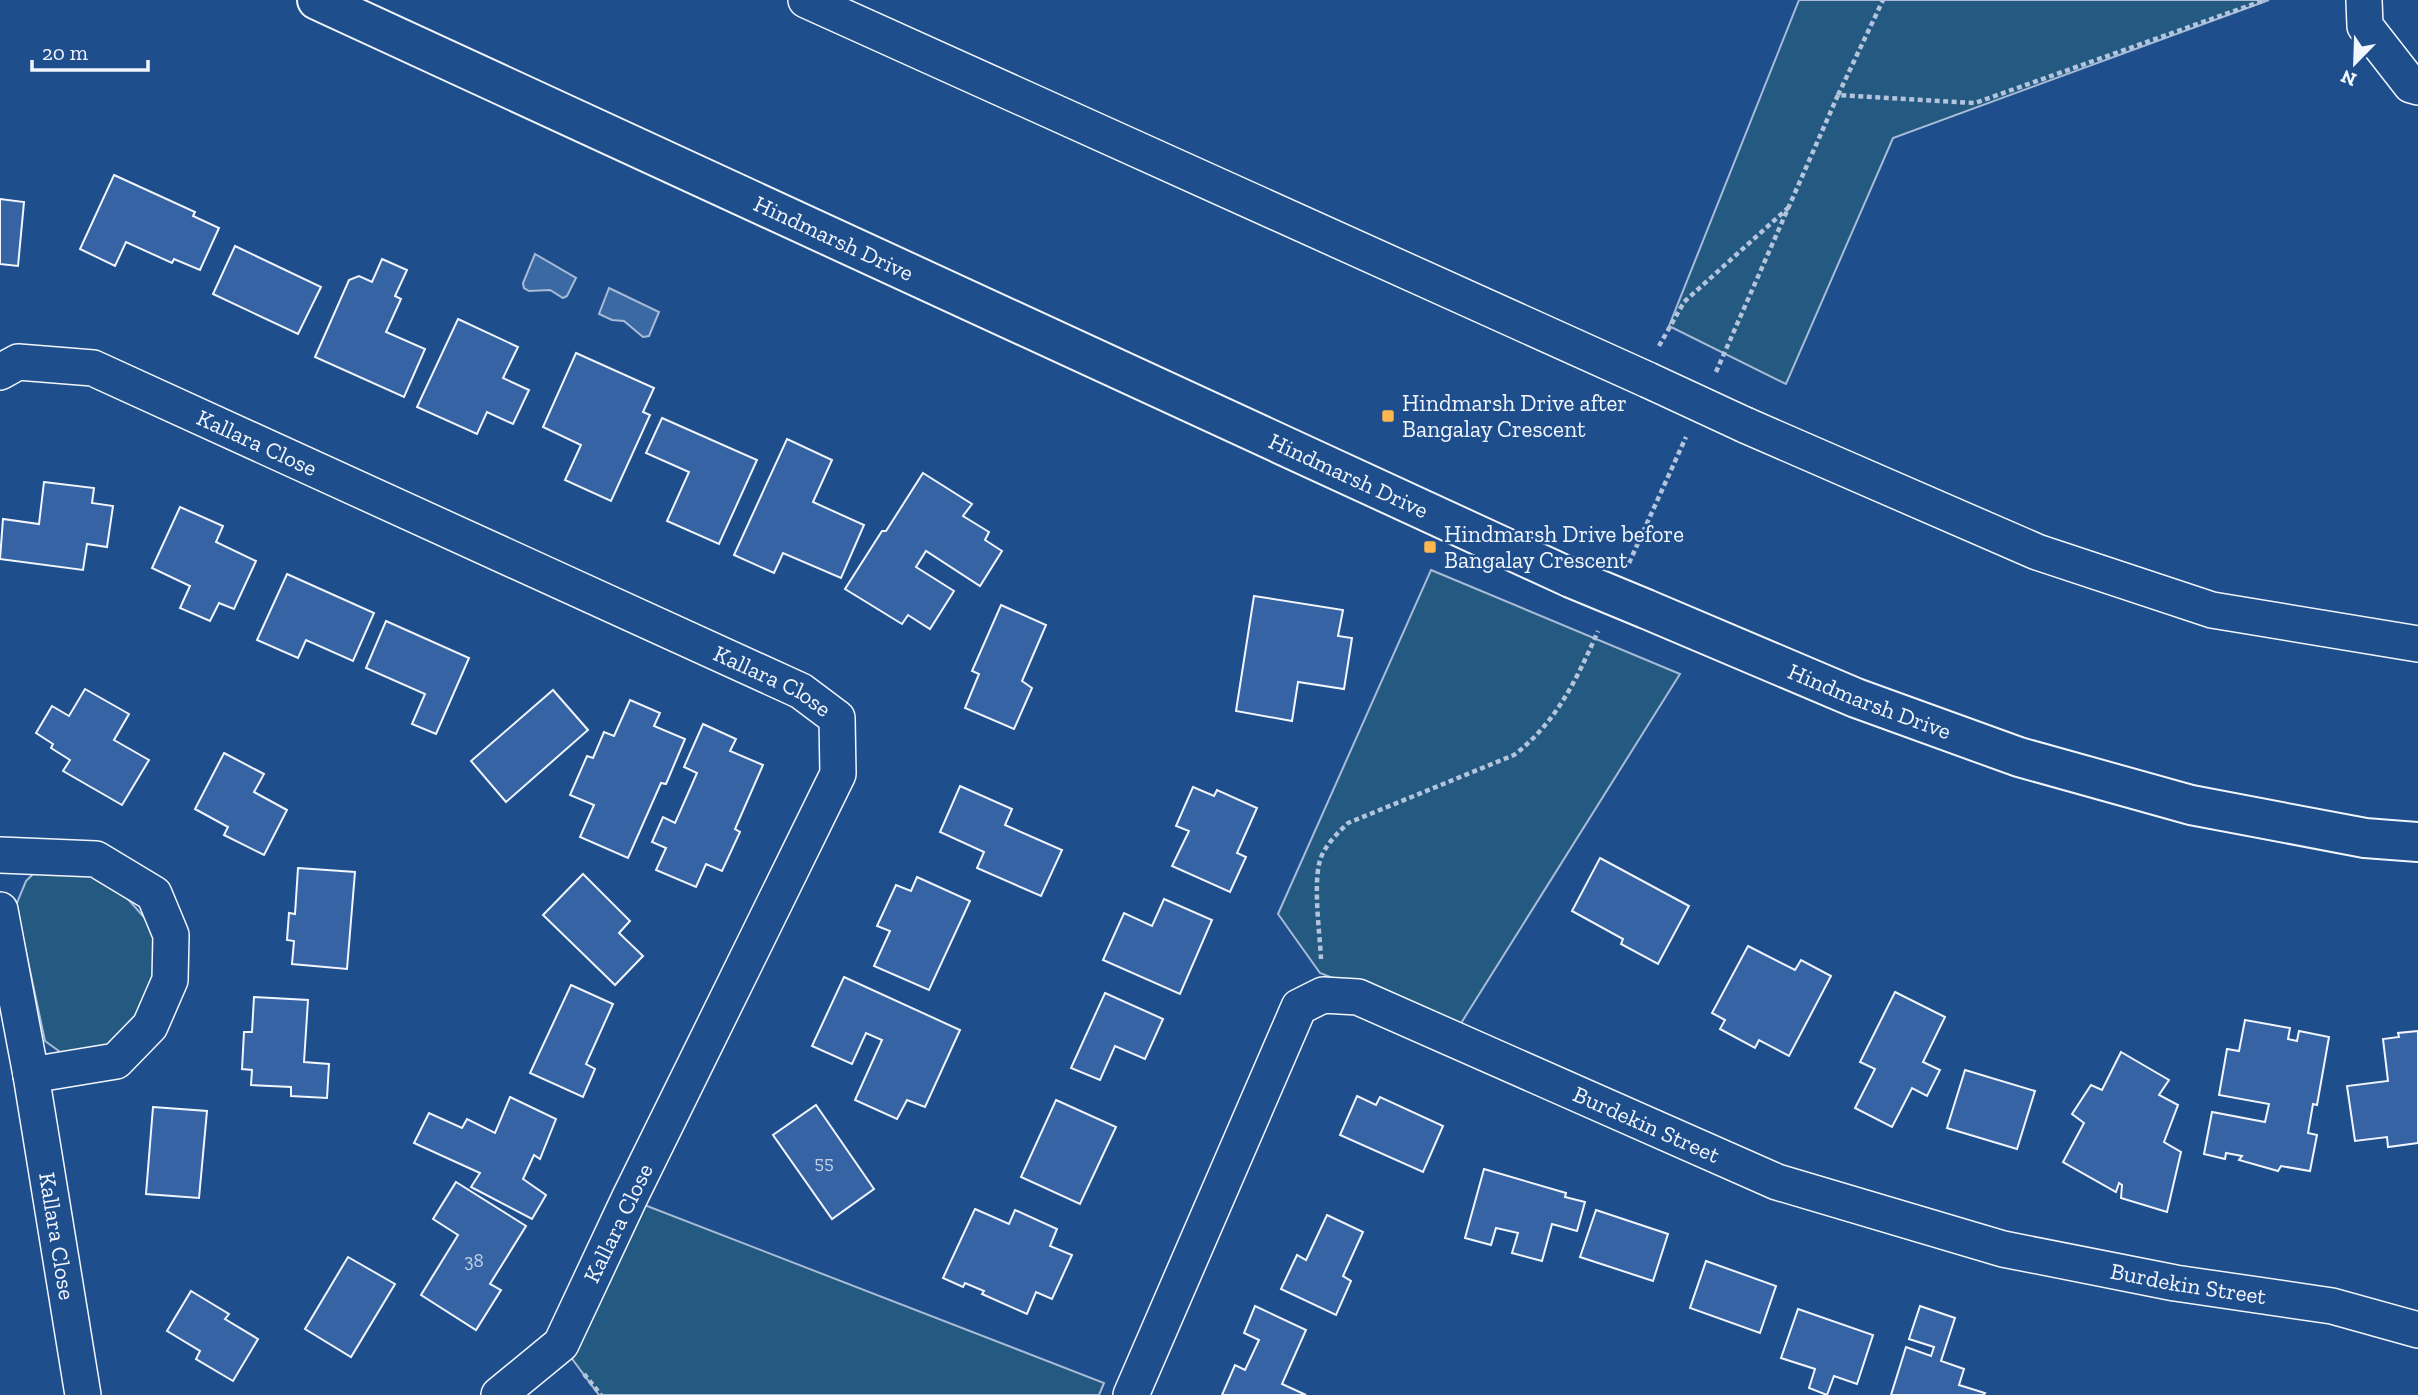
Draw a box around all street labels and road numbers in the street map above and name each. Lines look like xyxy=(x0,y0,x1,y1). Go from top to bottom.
street label: Hindmarsh Drive xyxy=(750,189,918,287)
street label: Kallara Close xyxy=(192,403,321,482)
street label: Hindmarsh Drive xyxy=(1265,427,1433,524)
street label: Kallara Close xyxy=(709,639,837,723)
street label: Hindmarsh Drive xyxy=(1784,657,1955,745)
street label: Burdekin Street xyxy=(1569,1080,1725,1169)
street label: Kallara Close xyxy=(577,1159,659,1287)
street label: Kallara Close xyxy=(33,1170,81,1302)
street label: Burdekin Street xyxy=(2108,1257,2268,1310)

